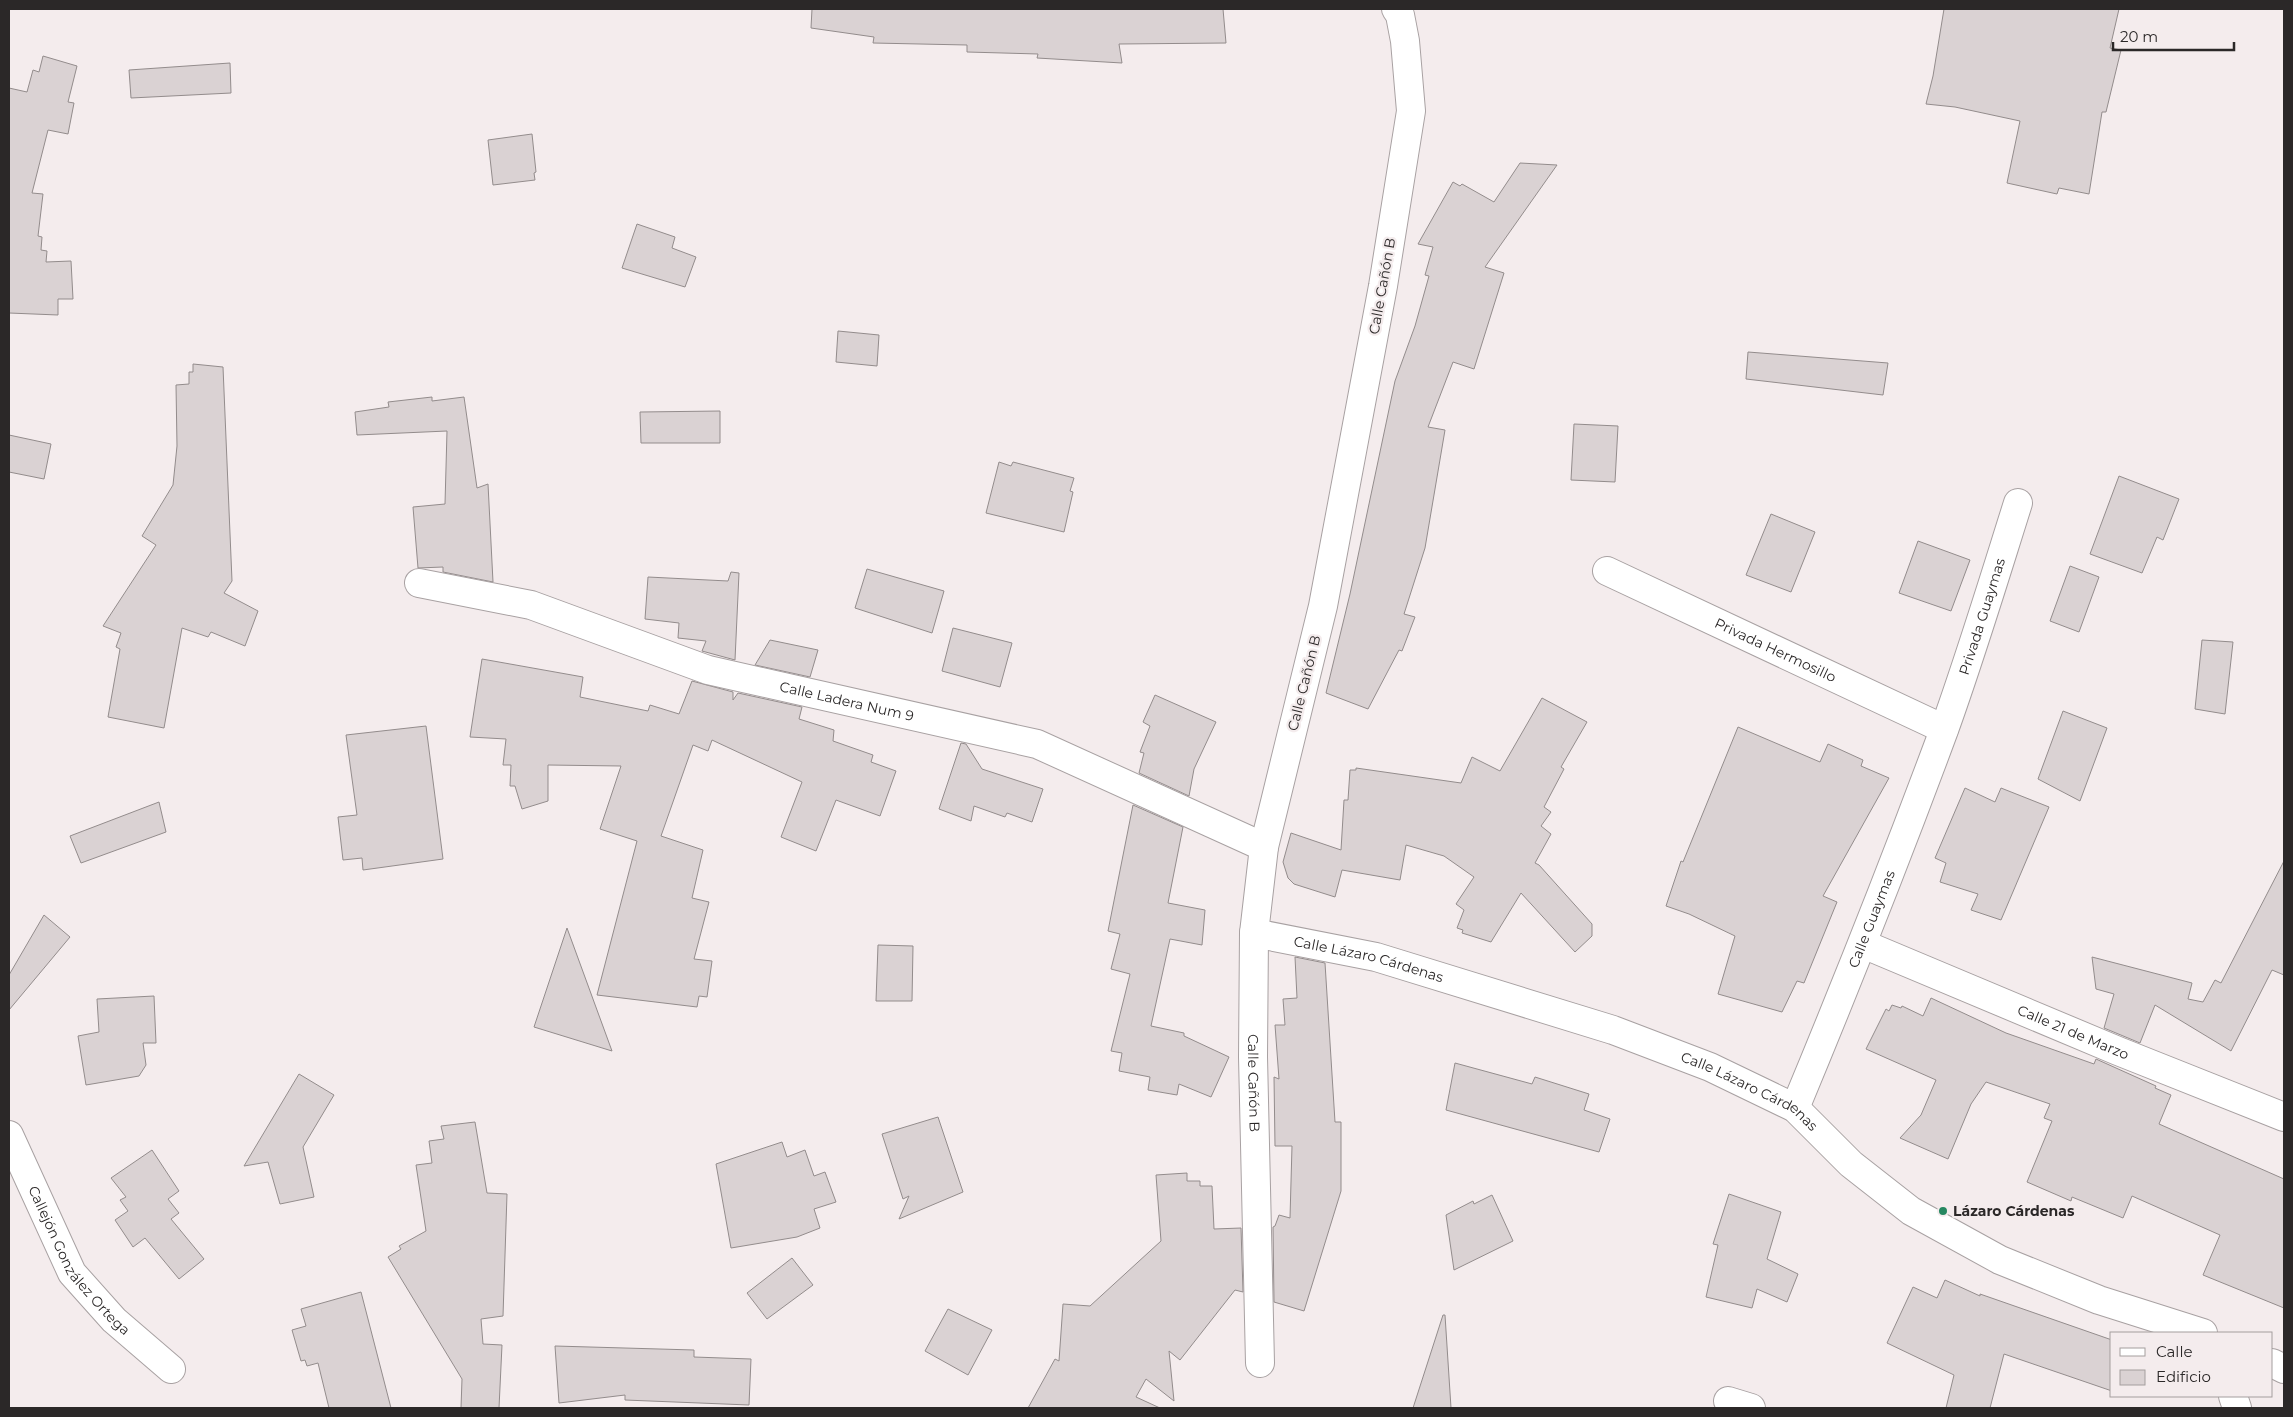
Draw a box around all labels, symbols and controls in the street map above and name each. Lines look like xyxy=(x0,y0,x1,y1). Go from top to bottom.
scale bar xyxy=(2113,20,2234,52)
text: 20 m xyxy=(2120,27,2158,46)
street label: Calle Cañón B xyxy=(1365,236,1399,336)
street label: Privada Guaymas xyxy=(1955,556,2009,677)
street label: Privada Hermosillo xyxy=(1712,614,1839,686)
street label: Calle Cañón B xyxy=(1283,633,1325,733)
street label: Calle Ladera Num 9 xyxy=(778,677,916,725)
street label: Calle Guaymas xyxy=(1844,867,1899,970)
street label: Calle Lázaro Cárdenas xyxy=(1292,932,1446,986)
street label: Calle 21 de Marzo xyxy=(2015,1001,2132,1064)
street label: Calle Cañón B xyxy=(1244,1034,1264,1132)
street label: Calle Lázaro Cárdenas xyxy=(1678,1048,1822,1135)
street label: Callejón González Ortega xyxy=(24,1183,134,1339)
place label: Lázaro Cárdenas xyxy=(1953,1202,2075,1220)
marker: Lázaro Cárdenas xyxy=(1937,1205,1949,1217)
legend xyxy=(2110,1332,2273,1397)
text: Calle xyxy=(2156,1342,2193,1361)
text: Edificio xyxy=(2156,1367,2211,1386)

